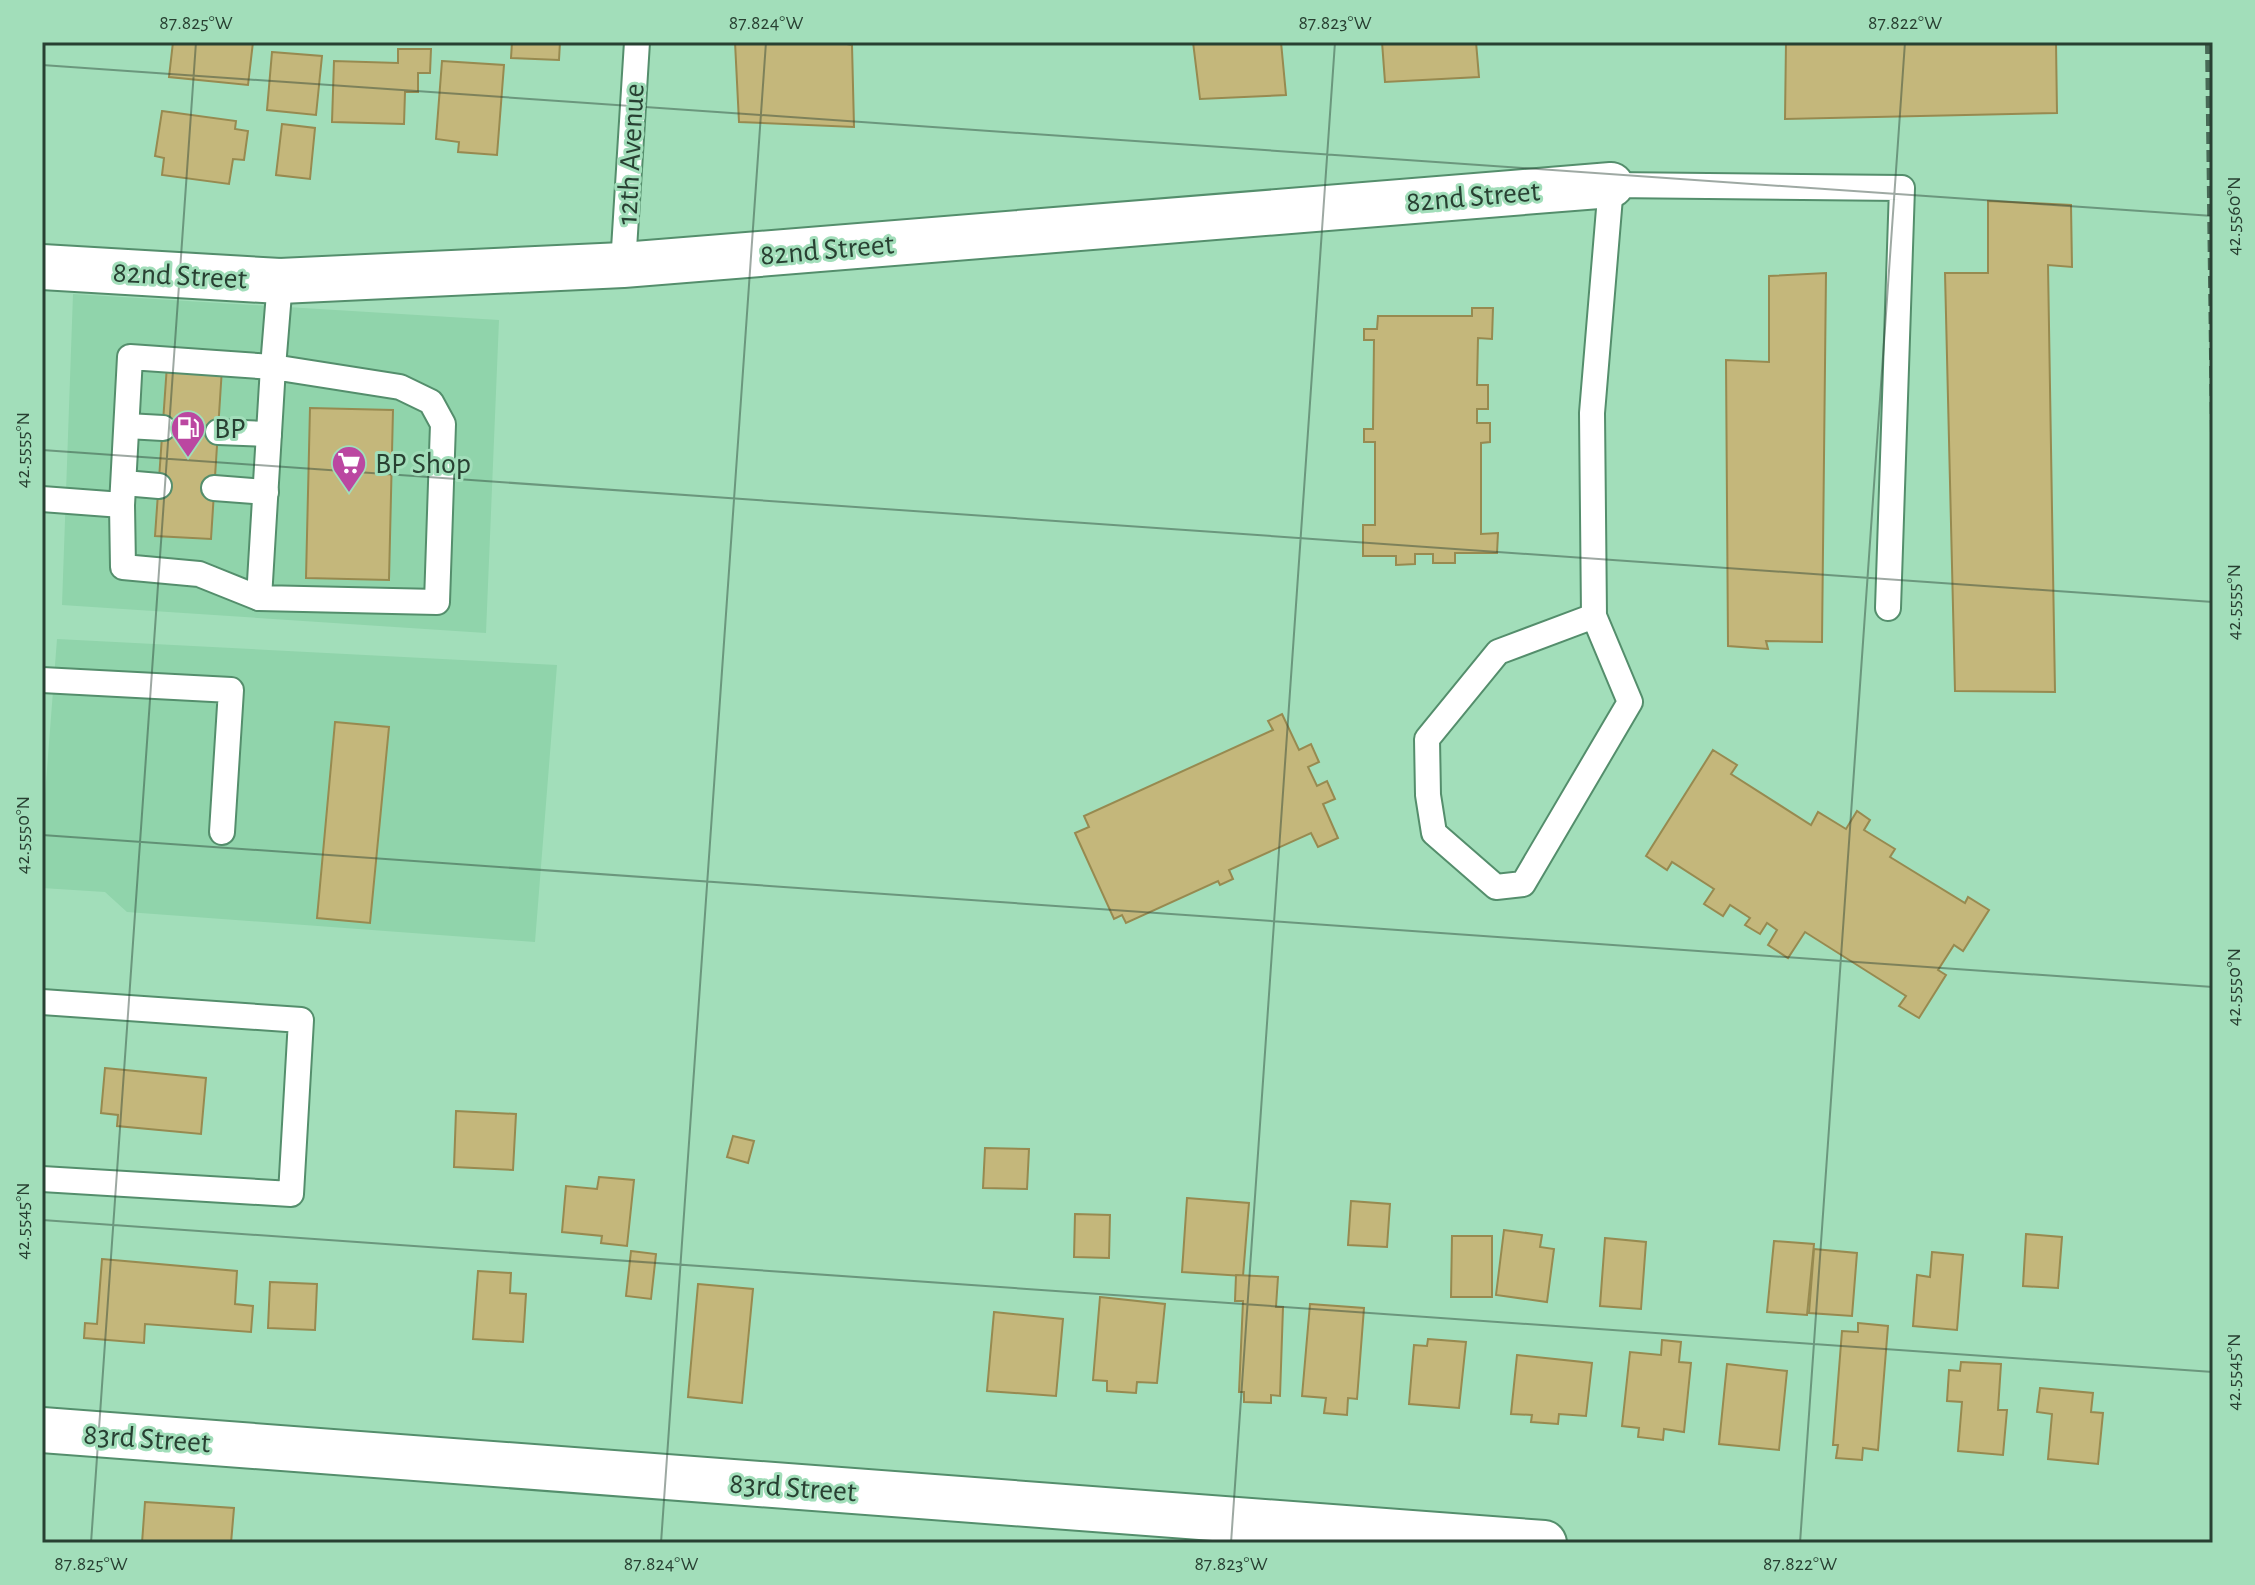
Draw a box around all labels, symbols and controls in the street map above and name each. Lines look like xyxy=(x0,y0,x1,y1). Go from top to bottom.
text: 87.825°W xyxy=(159,13,233,33)
text: 87.824°W xyxy=(729,13,803,33)
text: 87.823°W xyxy=(1298,13,1372,33)
text: 87.822°W xyxy=(1868,13,1942,33)
street label: 12th Avenue xyxy=(612,83,650,226)
street label: 82nd Street xyxy=(1405,176,1542,218)
text: 42.5560°N xyxy=(2224,176,2244,256)
street label: 82nd Street xyxy=(759,229,896,271)
street label: 82nd Street xyxy=(112,258,248,295)
fuel station icon: BP xyxy=(169,409,207,459)
text: 42.5555°N xyxy=(13,412,33,488)
place label: BP xyxy=(214,414,246,444)
supermarket icon: BP Shop xyxy=(330,444,368,494)
place label: BP Shop xyxy=(375,449,471,479)
text: 42.5555°N xyxy=(2224,564,2244,640)
text: 42.5550°N xyxy=(13,796,33,874)
text: 42.5550°N xyxy=(2224,948,2244,1026)
text: 42.5545°N xyxy=(13,1182,33,1260)
text: 42.5545°N xyxy=(2224,1333,2244,1411)
street label: 83rd Street xyxy=(82,1420,212,1458)
street label: 83rd Street xyxy=(728,1469,858,1507)
text: 87.825°W xyxy=(54,1554,128,1574)
text: 87.824°W xyxy=(624,1554,698,1574)
text: 87.823°W xyxy=(1194,1554,1268,1574)
text: 87.822°W xyxy=(1763,1554,1837,1574)

